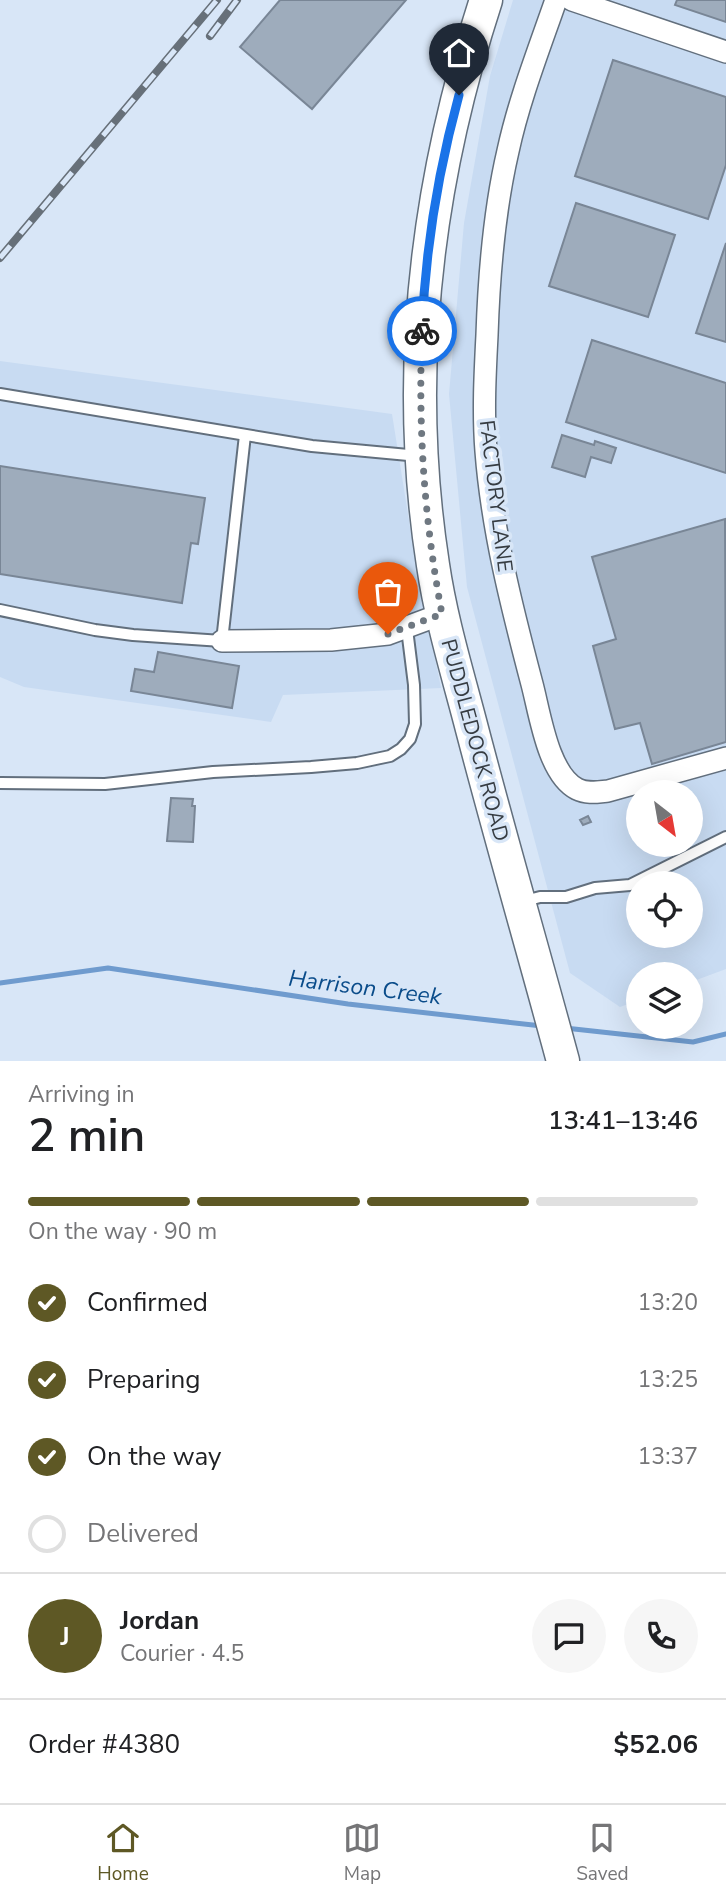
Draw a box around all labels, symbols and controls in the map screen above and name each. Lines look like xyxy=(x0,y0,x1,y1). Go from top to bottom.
pin xyxy=(429,23,489,95)
icon: home xyxy=(440,34,478,72)
courier xyxy=(387,296,457,366)
icon: bike xyxy=(403,312,441,350)
street label: FACTORY LANE xyxy=(473,418,519,574)
pin xyxy=(358,562,418,634)
icon: bag xyxy=(369,573,407,611)
street label: PUDDLEDOCK ROAD xyxy=(435,636,515,844)
north arrow xyxy=(626,780,704,858)
map controls xyxy=(626,780,703,1039)
button: locate xyxy=(626,871,703,948)
button: layers xyxy=(626,962,703,1039)
water label: Harrison Creek xyxy=(287,963,444,1012)
text: Arriving in xyxy=(28,1079,135,1110)
text: 13:41–13:46 xyxy=(548,1103,698,1138)
text: 2 min xyxy=(28,1104,145,1167)
text: On the way · 90 m xyxy=(28,1216,217,1247)
icon: check xyxy=(28,1284,66,1322)
text: Confirmed xyxy=(87,1285,208,1320)
text: 13:20 xyxy=(638,1287,698,1318)
icon: check xyxy=(28,1361,66,1399)
text: Preparing xyxy=(87,1362,200,1397)
text: 13:25 xyxy=(638,1364,698,1395)
icon: check xyxy=(28,1438,66,1476)
text: On the way xyxy=(87,1439,221,1474)
text: 13:37 xyxy=(638,1441,698,1472)
text: Delivered xyxy=(87,1516,199,1551)
button: chat xyxy=(532,1599,606,1673)
button: phone xyxy=(624,1599,698,1673)
text: Jordan xyxy=(120,1603,199,1638)
text: J xyxy=(60,1619,70,1654)
text: Courier · 4.5 xyxy=(120,1638,244,1669)
text: Order #4380 xyxy=(28,1727,180,1762)
text: $52.06 xyxy=(614,1727,698,1762)
tab: Home xyxy=(97,1819,149,1887)
tab: Map xyxy=(343,1819,381,1887)
tab: Saved xyxy=(576,1819,629,1887)

